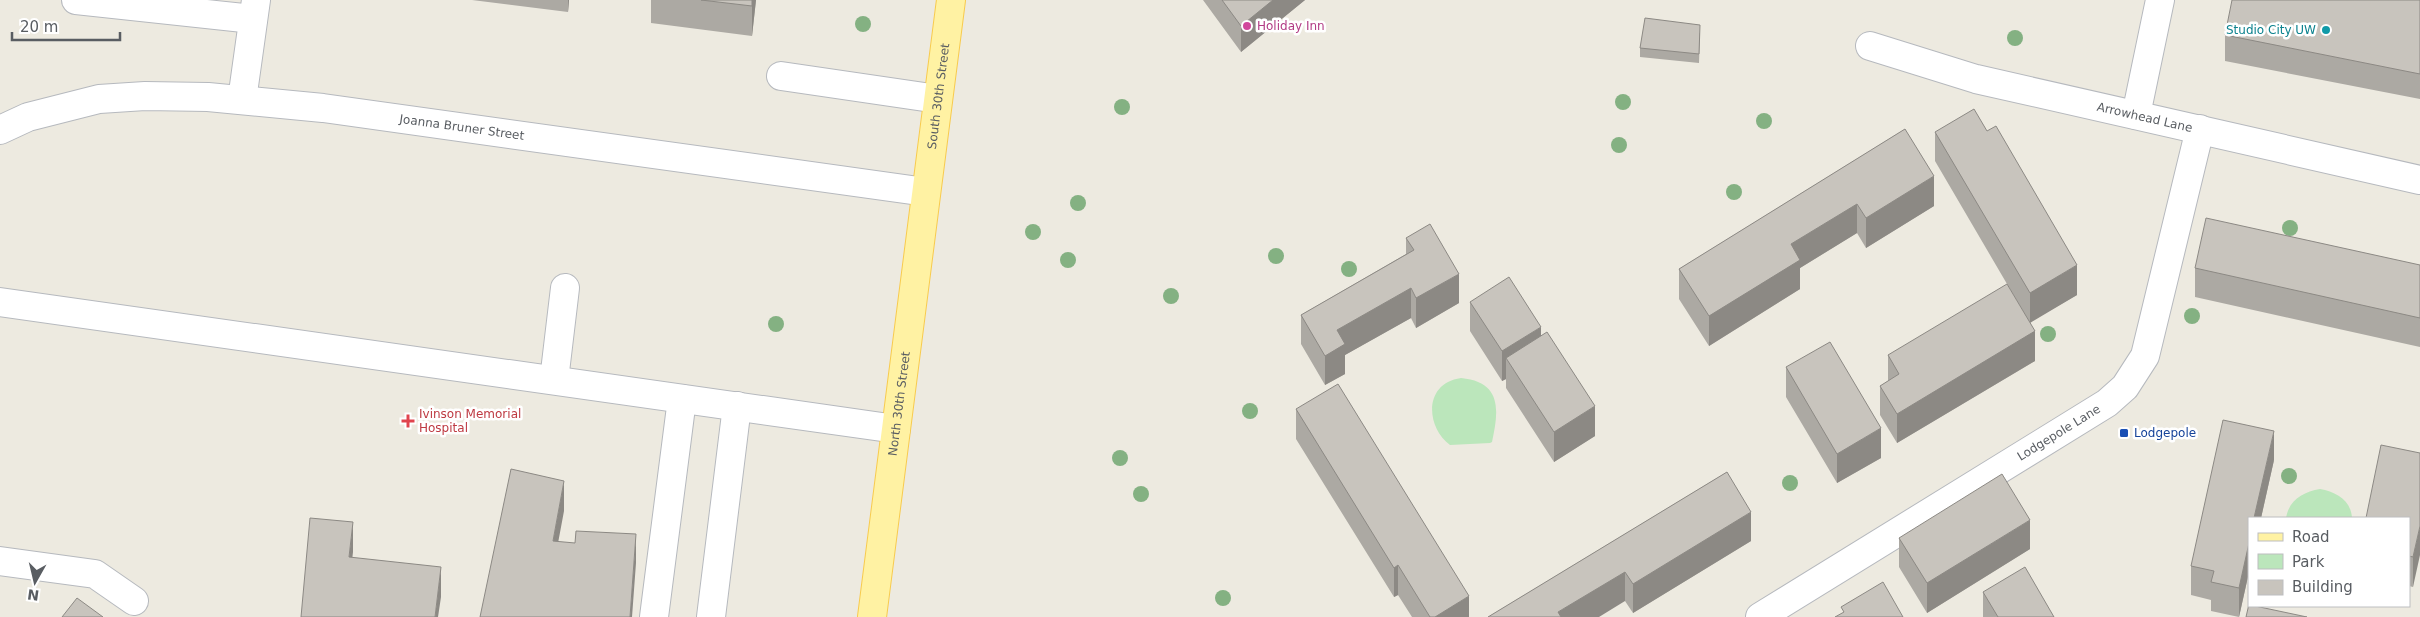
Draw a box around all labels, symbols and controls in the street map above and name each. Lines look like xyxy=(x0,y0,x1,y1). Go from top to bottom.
scale bar xyxy=(12,10,120,42)
text: 20 m xyxy=(20,18,58,36)
place label: Holiday Inn xyxy=(1257,19,1325,33)
marker: Holiday Inn xyxy=(1241,20,1253,32)
place label: Studio City UW xyxy=(2226,23,2316,37)
marker: Studio City UW xyxy=(2320,24,2332,36)
street label: South 30th Street xyxy=(925,42,952,150)
street label: Arrowhead Lane xyxy=(2096,100,2194,135)
street label: Joanna Bruner Street xyxy=(398,112,525,143)
street label: North 30th Street xyxy=(886,350,913,457)
street label: Lodgepole Lane xyxy=(2015,402,2103,464)
place label: Ivinson Memorial Hospital xyxy=(419,407,521,435)
marker: Ivinson Memorial Hospital xyxy=(401,414,415,428)
place label: Lodgepole xyxy=(2134,426,2196,440)
marker: Lodgepole xyxy=(2118,427,2130,439)
legend xyxy=(2248,517,2410,607)
text: Road xyxy=(2292,528,2330,546)
text: Park xyxy=(2292,553,2325,571)
north arrow xyxy=(10,557,60,607)
text: Building xyxy=(2292,578,2353,596)
text: N xyxy=(26,586,40,604)

